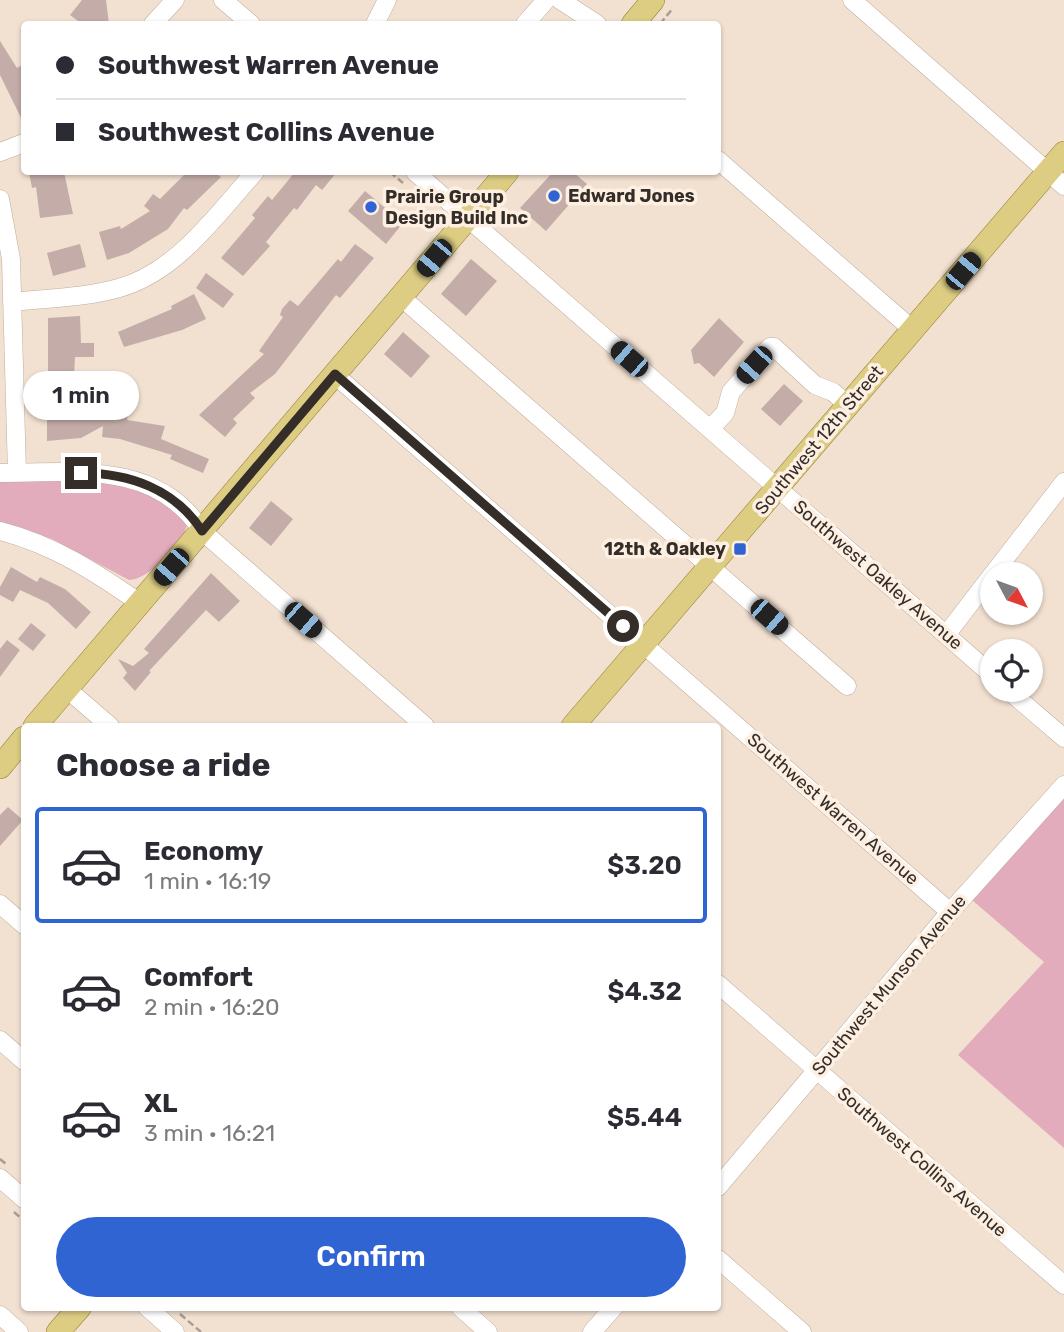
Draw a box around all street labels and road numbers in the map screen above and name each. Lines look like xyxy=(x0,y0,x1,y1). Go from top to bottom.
street label: Southwest 12th Street xyxy=(750,361,888,519)
street label: Southwest Oakley Avenue xyxy=(789,495,967,655)
street label: Southwest Warren Avenue xyxy=(743,728,923,890)
street label: Southwest Munson Avenue xyxy=(807,890,971,1080)
street label: Southwest Collins Avenue xyxy=(833,1082,1011,1242)

